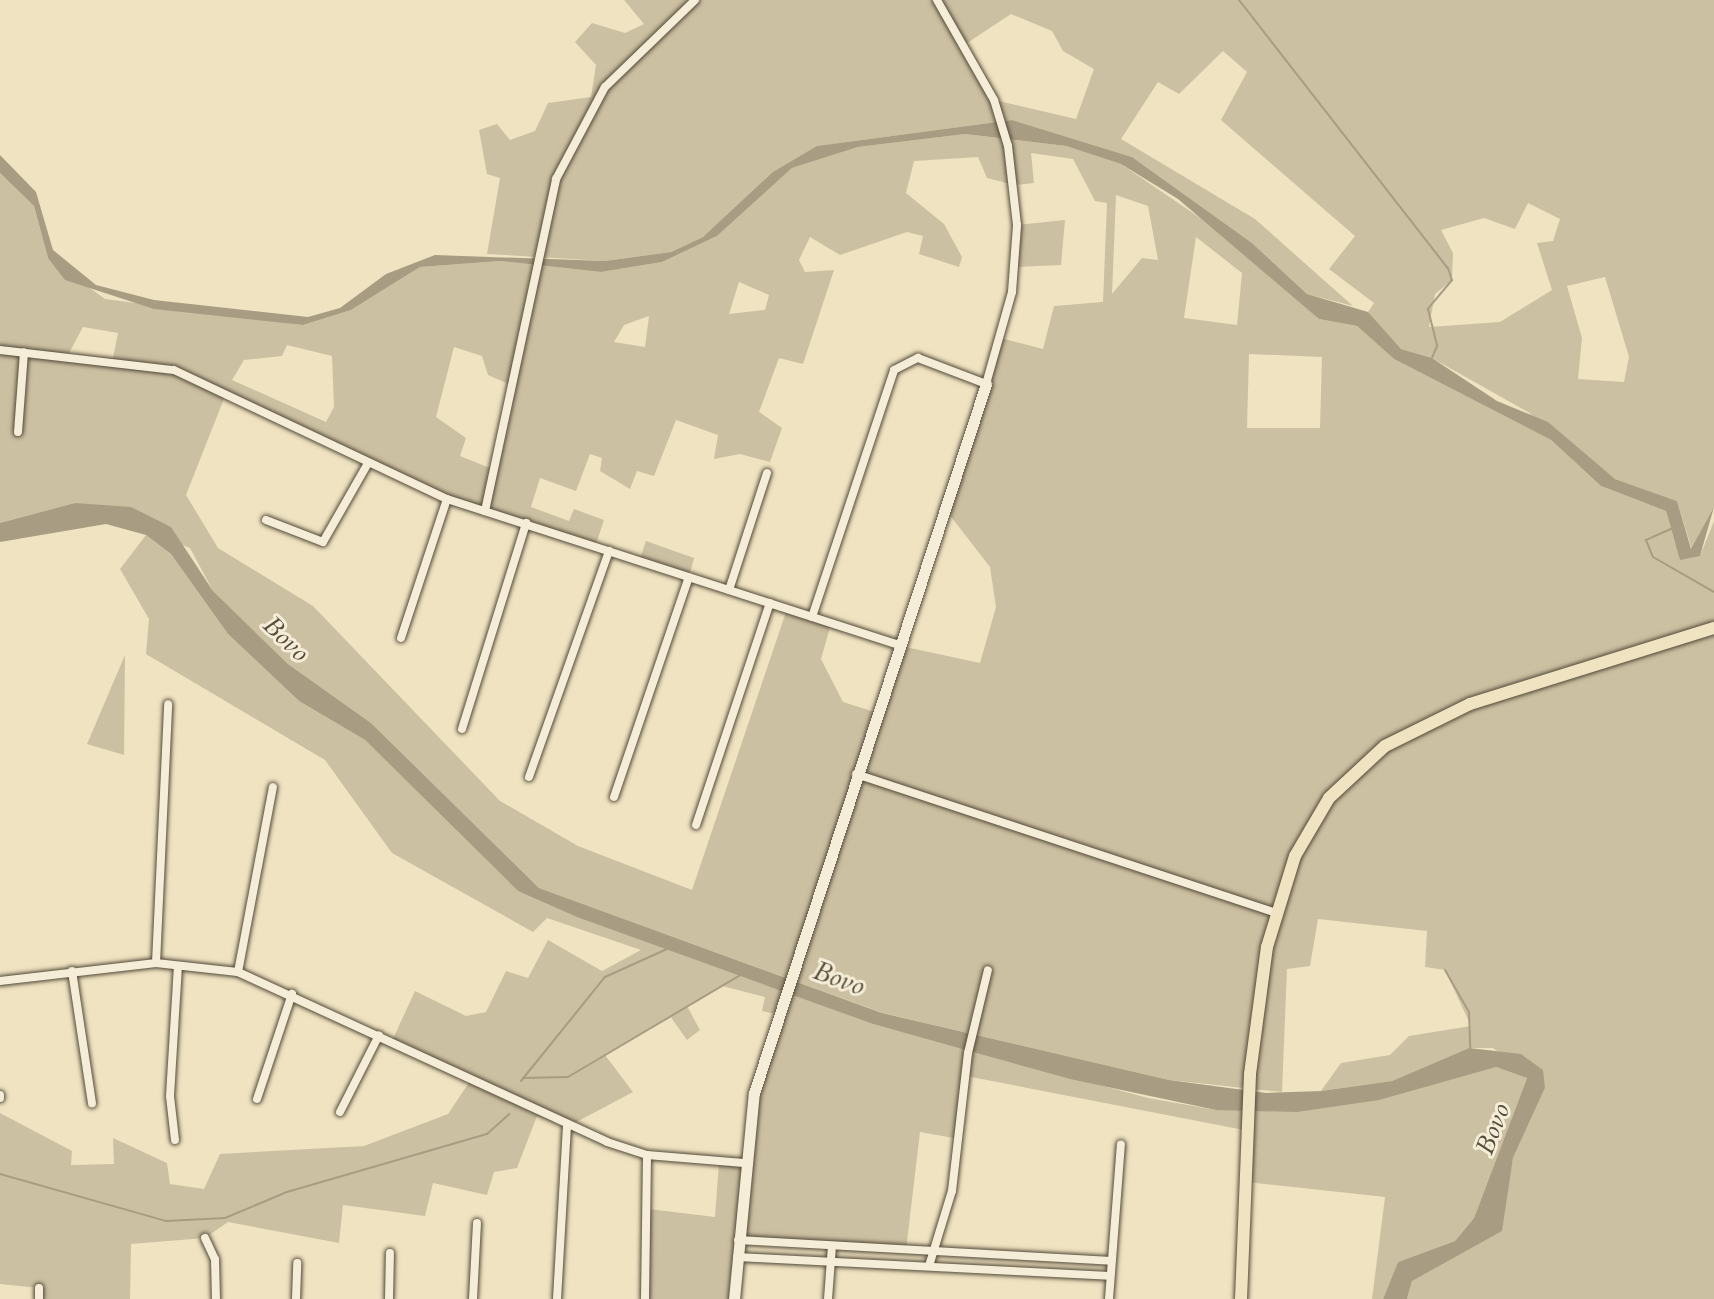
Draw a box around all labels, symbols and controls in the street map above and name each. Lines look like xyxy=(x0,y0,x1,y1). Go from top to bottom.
water label: Bovo xyxy=(256,610,316,668)
water label: Bovo xyxy=(809,955,869,1003)
water label: Bovo xyxy=(1469,1099,1517,1159)

